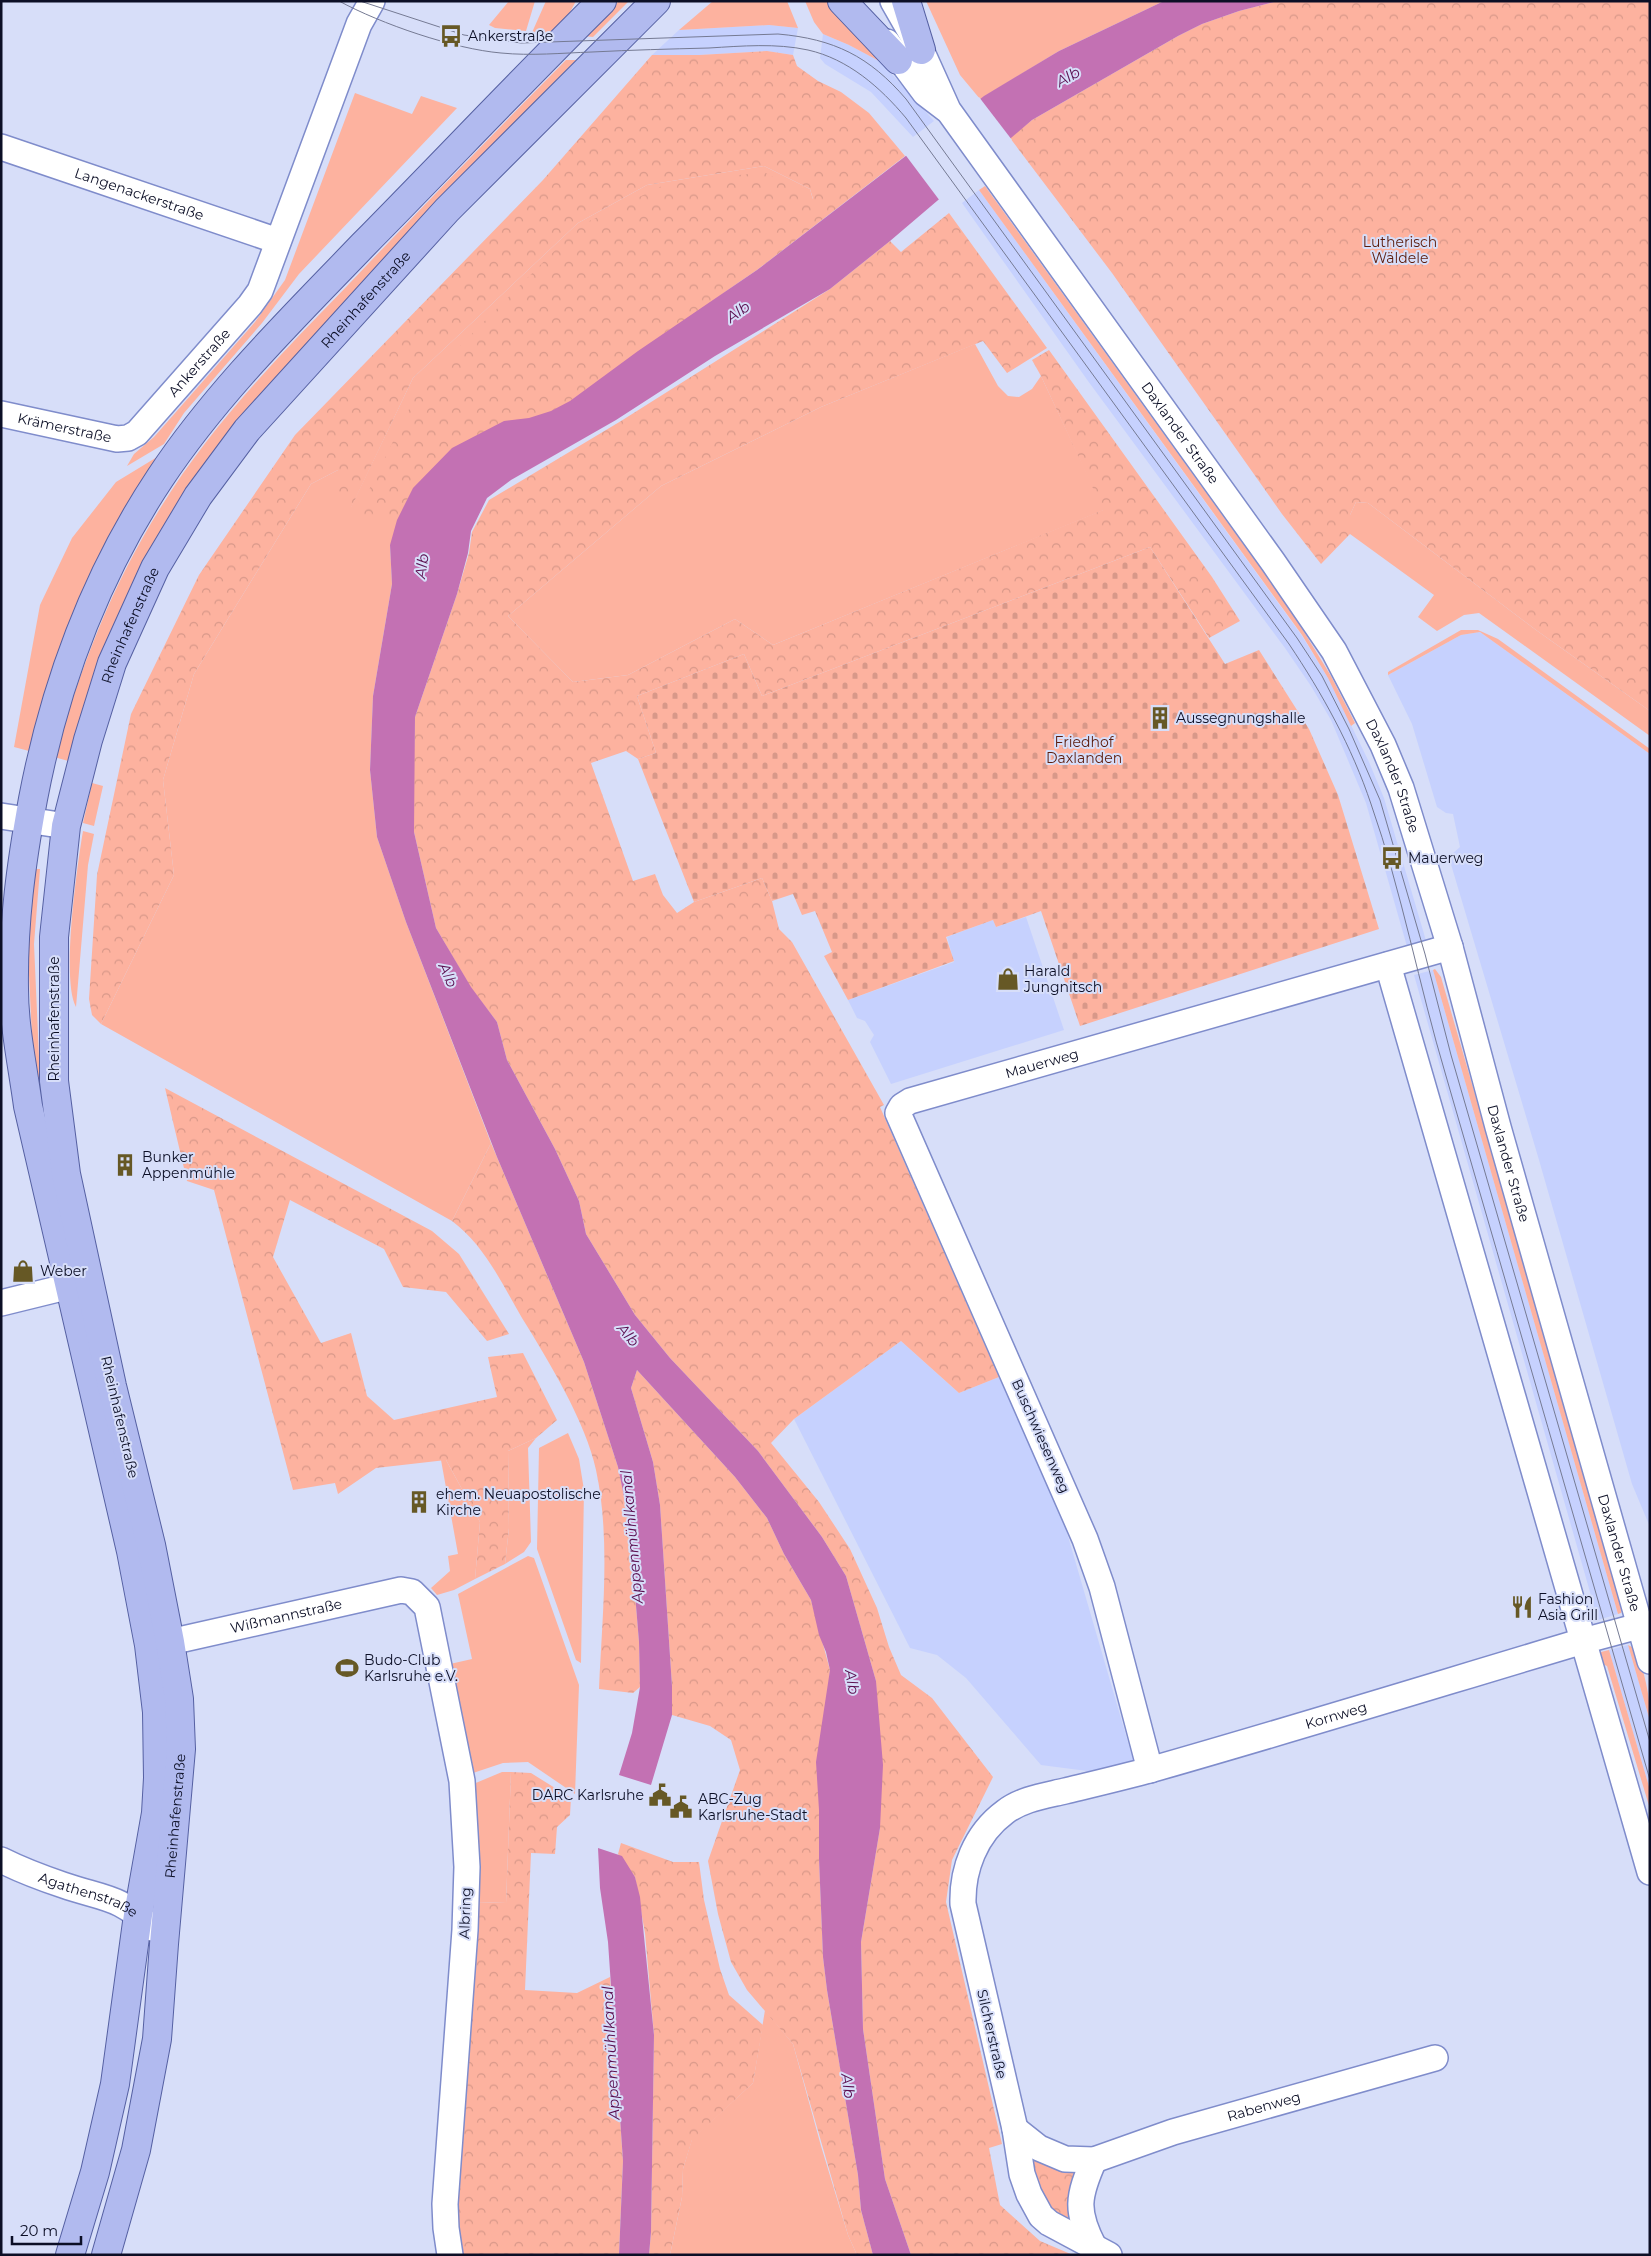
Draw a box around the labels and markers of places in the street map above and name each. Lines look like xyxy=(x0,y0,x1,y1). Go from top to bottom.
bus stop icon: Ankerstraße xyxy=(438,23,464,49)
place label: Ankerstraße xyxy=(468,27,553,45)
building icon: Aussegnungshalle xyxy=(1147,705,1173,731)
place label: Aussegnungshalle xyxy=(1176,709,1306,727)
bus stop icon: Mauerweg xyxy=(1379,845,1405,871)
place label: Mauerweg xyxy=(1408,849,1483,867)
place label: Harald Jungnitsch xyxy=(1023,962,1102,996)
shop icon: Harald Jungnitsch xyxy=(995,966,1021,992)
place label: Bunker Appenmühle xyxy=(142,1148,235,1182)
building icon: Bunker Appenmühle xyxy=(112,1152,138,1178)
shop icon: Weber xyxy=(10,1258,36,1284)
place label: Weber xyxy=(40,1262,87,1280)
place label: ehem. Neuapostolische Kirche xyxy=(436,1485,601,1519)
building icon: ehem. Neuapostolische Kirche xyxy=(406,1489,432,1515)
place label: Fashion Asia Grill xyxy=(1538,1590,1598,1624)
restaurant icon: Fashion Asia Grill xyxy=(1509,1594,1535,1620)
place label: Budo-Club Karlsruhe e.V. xyxy=(364,1651,458,1685)
sports icon: Budo-Club Karlsruhe e.V. xyxy=(334,1655,360,1681)
public building icon: DARC Karlsruhe xyxy=(647,1782,673,1808)
place label: DARC Karlsruhe xyxy=(532,1786,644,1804)
place label: ABC-Zug Karlsruhe-Stadt xyxy=(698,1790,808,1824)
public building icon: ABC-Zug Karlsruhe-Stadt xyxy=(668,1794,694,1820)

